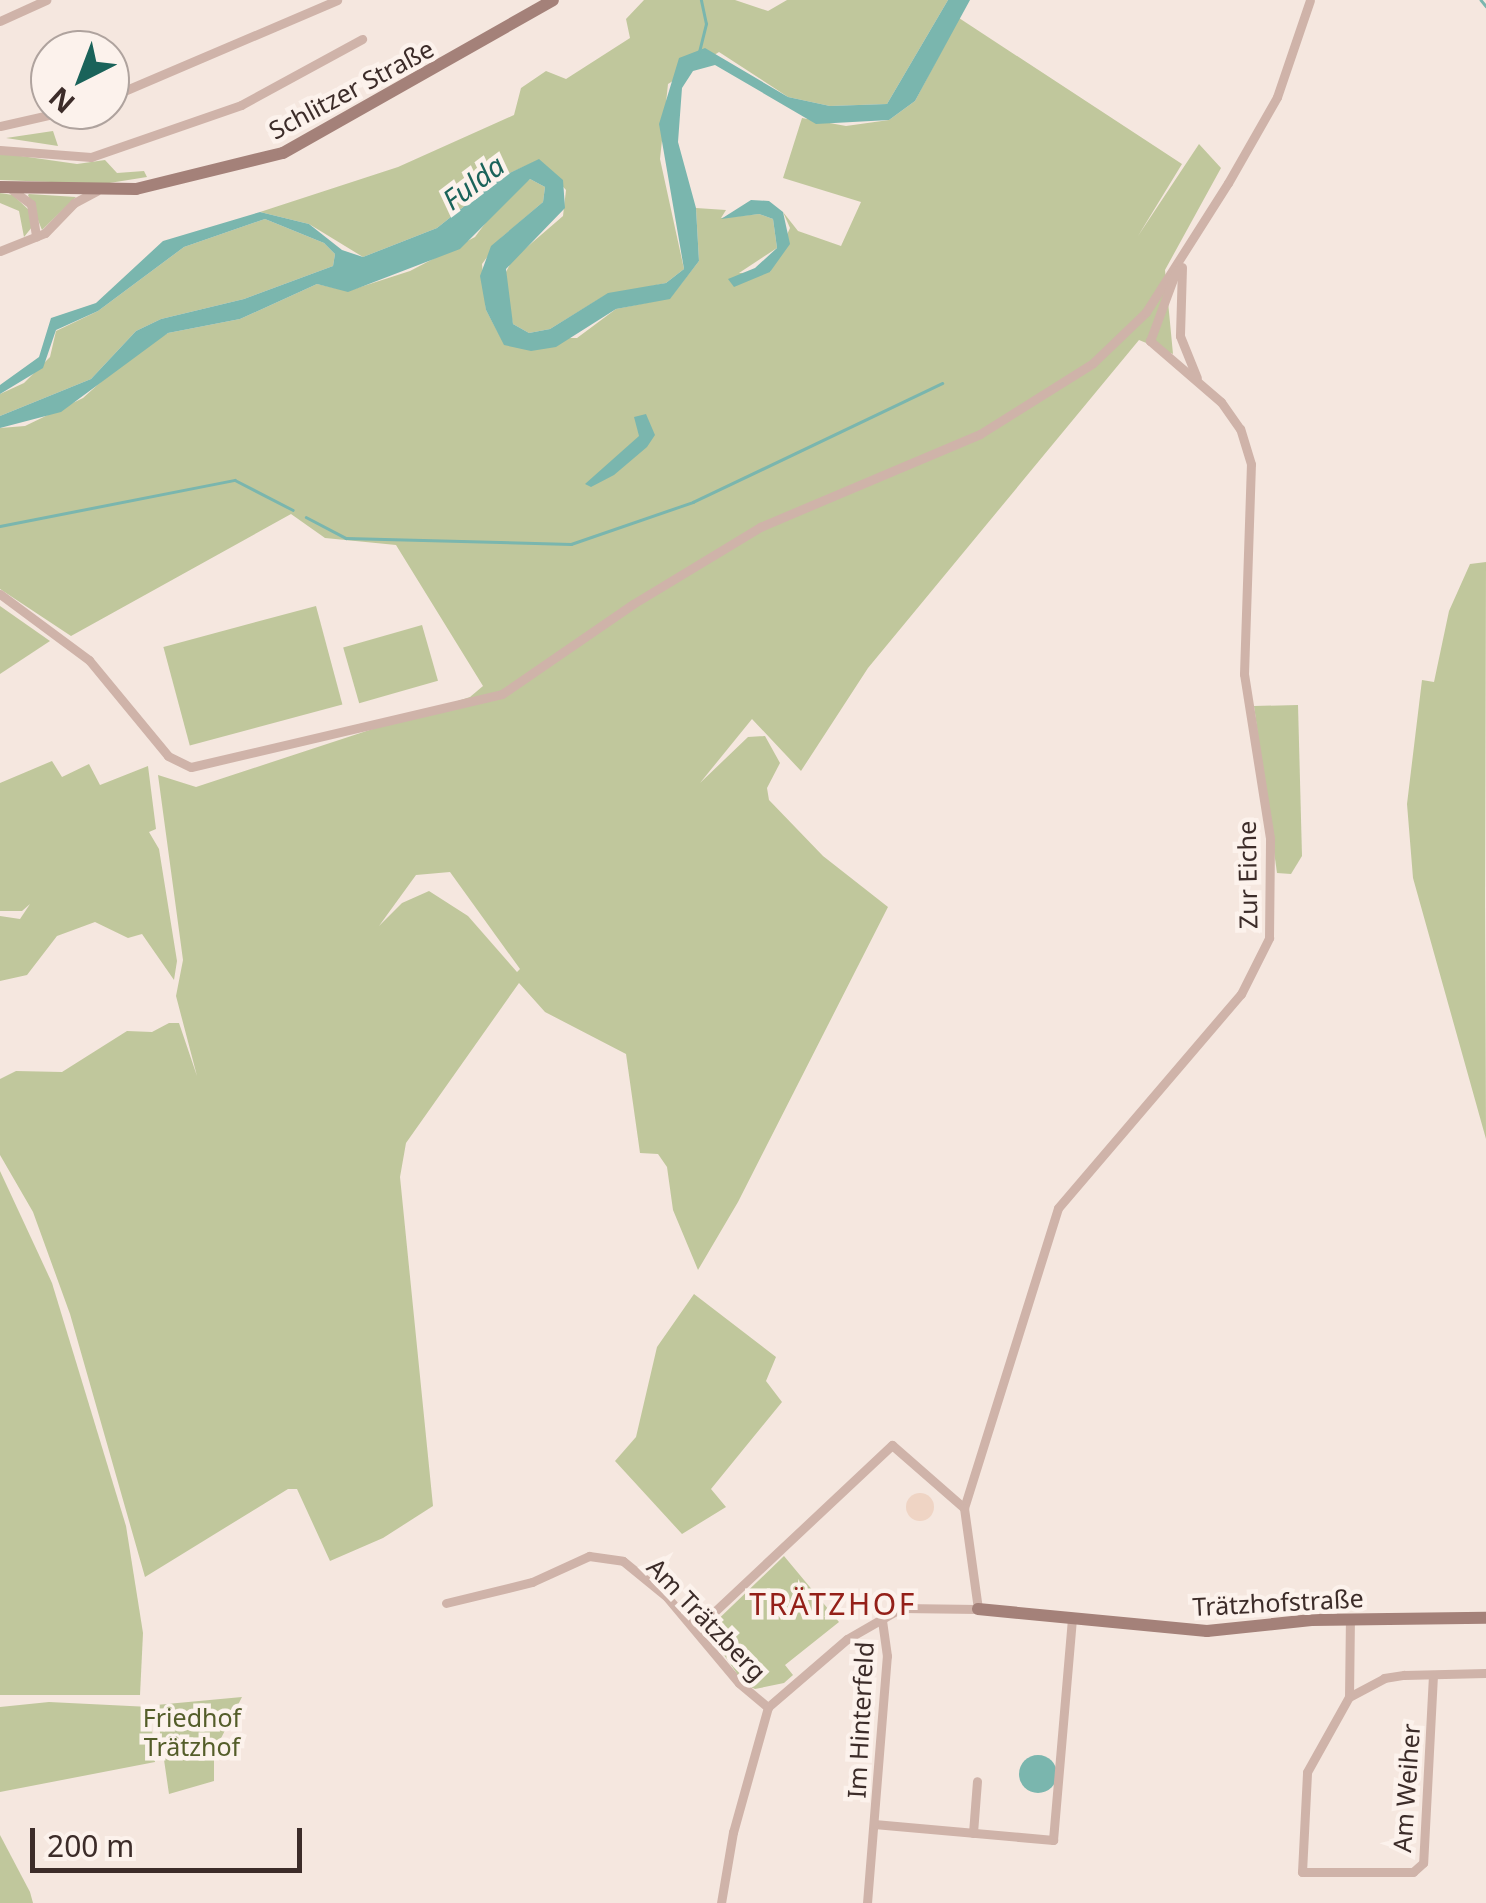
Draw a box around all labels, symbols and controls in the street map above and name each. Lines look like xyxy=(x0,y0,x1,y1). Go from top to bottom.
north arrow xyxy=(30,30,130,130)
street label: Schlitzer Straße xyxy=(263,33,439,145)
text: N xyxy=(40,79,82,123)
water label: Fulda xyxy=(435,148,511,216)
street label: Zur Eiche xyxy=(1231,821,1263,929)
street label: Am Trätzberg xyxy=(641,1552,773,1686)
street label: Trätzhofstraße xyxy=(1192,1583,1364,1621)
district label: TRÄTZHOF xyxy=(749,1586,917,1622)
street label: Im Hinterfeld xyxy=(841,1641,879,1799)
park label: Friedhof Trätzhof xyxy=(143,1703,241,1762)
street label: Am Weiher xyxy=(1387,1723,1425,1853)
scale bar xyxy=(35,1808,308,1870)
text: 200 m xyxy=(47,1825,134,1866)

